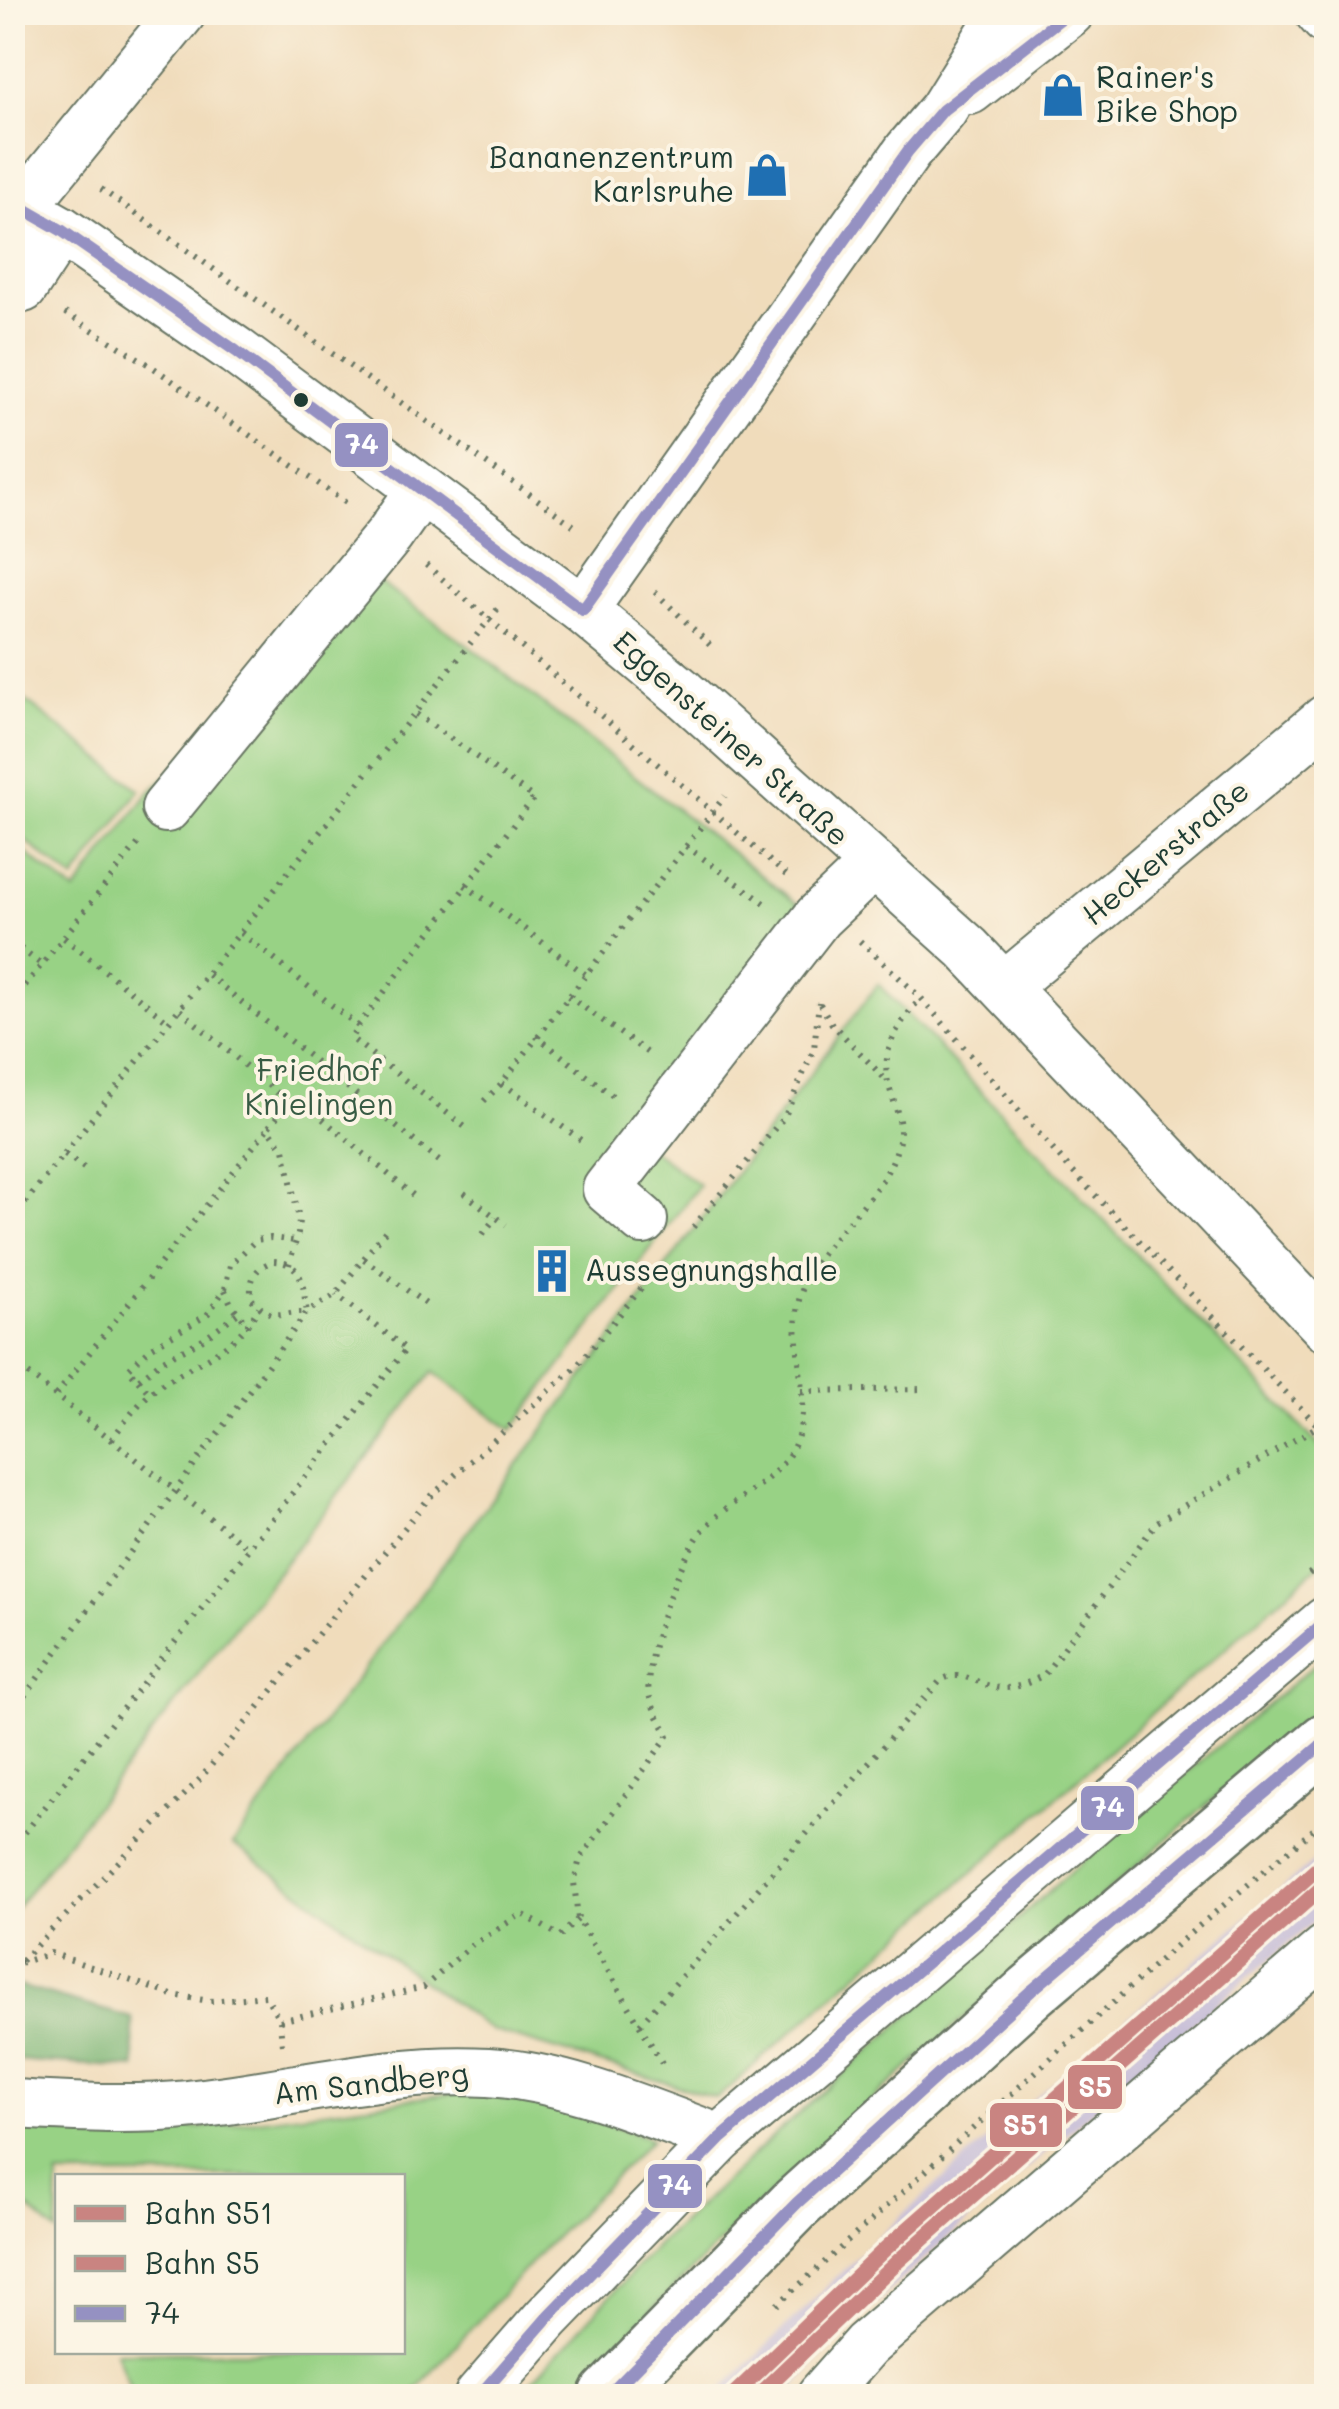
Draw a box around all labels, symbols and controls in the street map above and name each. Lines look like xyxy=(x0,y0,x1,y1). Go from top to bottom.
place label: Rainer's Bike Shop xyxy=(1096,56,1238,130)
shop icon: Rainer's Bike Shop xyxy=(1039,71,1087,119)
place label: Bananenzentrum Karlsruhe xyxy=(489,136,734,210)
shop icon: Bananenzentrum Karlsruhe xyxy=(743,151,791,199)
unlabelled marker xyxy=(291,390,311,410)
line badge: 74 xyxy=(333,421,390,469)
text: 74 xyxy=(345,425,379,461)
street label: Eggensteiner Straße xyxy=(606,621,859,854)
street label: Heckerstraße xyxy=(1073,770,1257,933)
park label: Friedhof Knielingen xyxy=(245,1049,393,1123)
building icon: Aussegnungshalle xyxy=(528,1247,576,1295)
place label: Aussegnungshalle xyxy=(585,1249,838,1289)
line badge: 74 xyxy=(1079,1784,1136,1832)
text: 74 xyxy=(1091,1788,1125,1824)
street label: Am Sandberg xyxy=(271,2052,470,2112)
line badge: S5 xyxy=(1066,2063,1124,2111)
text: S5 xyxy=(1078,2068,1112,2104)
line badge: S51 xyxy=(988,2101,1064,2149)
text: S51 xyxy=(1003,2106,1049,2142)
line badge: 74 xyxy=(646,2162,704,2210)
text: 74 xyxy=(658,2166,692,2202)
legend xyxy=(55,2174,405,2354)
text: Bahn S51 xyxy=(145,2192,273,2232)
text: Bahn S5 xyxy=(145,2242,260,2282)
text: 74 xyxy=(145,2292,180,2332)

